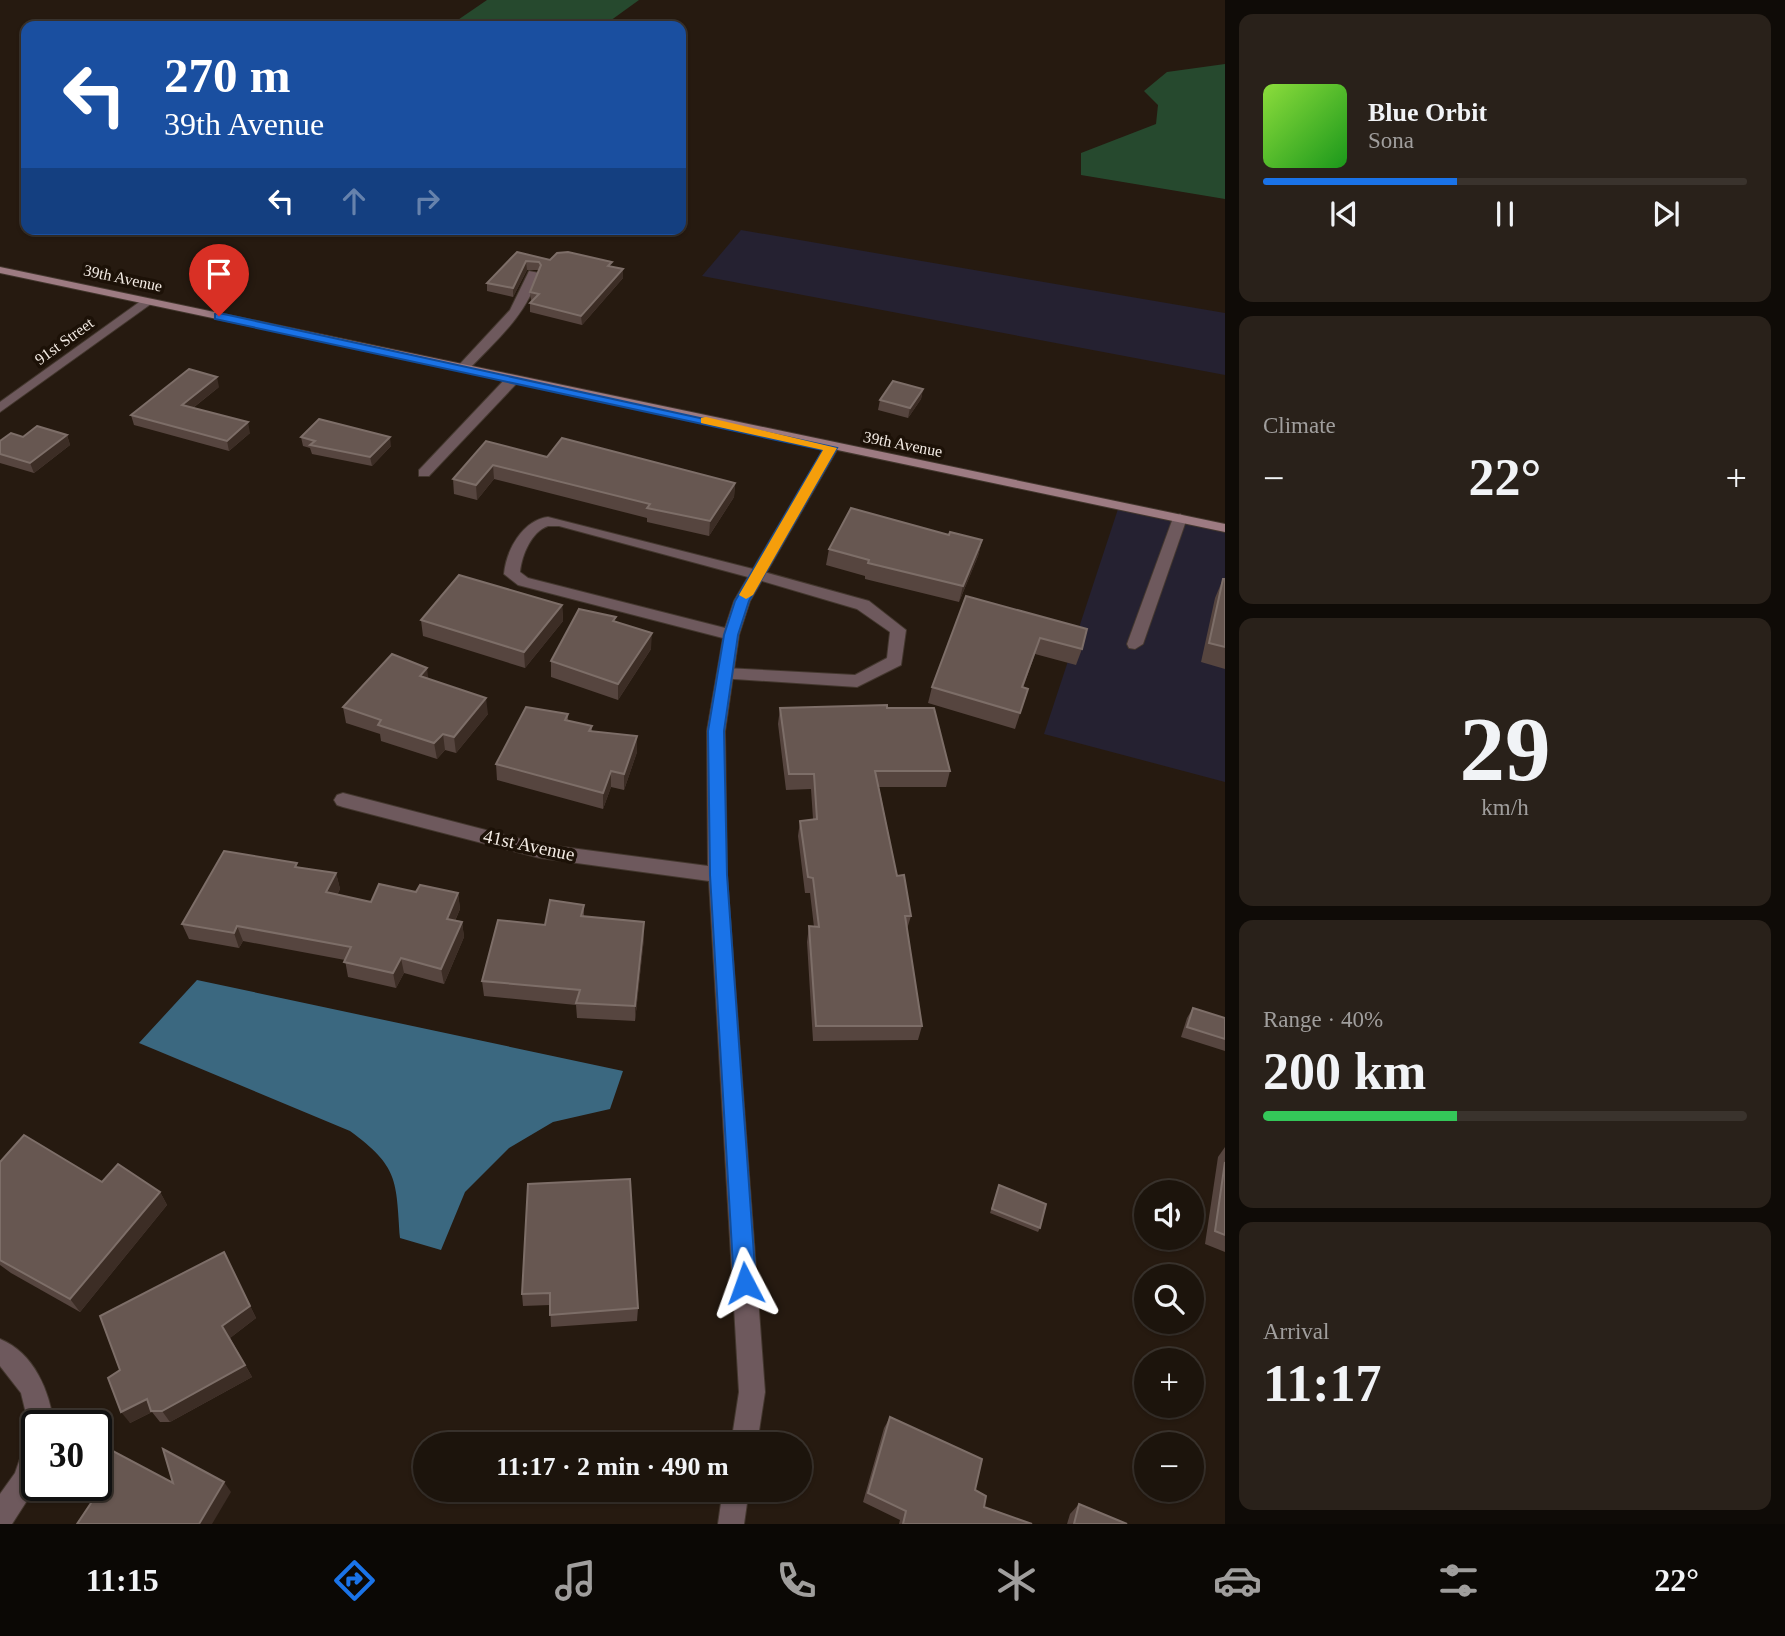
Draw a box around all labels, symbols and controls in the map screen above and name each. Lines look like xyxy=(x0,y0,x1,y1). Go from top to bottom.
text: 270 m xyxy=(164,48,291,103)
icon: left xyxy=(49,49,140,140)
text: Blue Orbit xyxy=(1368,98,1487,127)
text: 39th Avenue xyxy=(164,106,324,142)
text: Sona xyxy=(1368,128,1414,153)
icon: left xyxy=(262,182,300,220)
icon: ahead xyxy=(335,182,373,220)
icon: right xyxy=(408,182,446,220)
icon: previous xyxy=(1325,195,1363,233)
icon: pause xyxy=(1486,195,1524,233)
icon: next xyxy=(1647,195,1685,233)
pin xyxy=(189,244,249,316)
icon: arrive xyxy=(200,255,238,293)
street label: 39th Avenue xyxy=(82,261,164,295)
street label: 91st Street xyxy=(31,314,97,368)
text: Climate xyxy=(1263,413,1336,438)
street label: 39th Avenue xyxy=(862,428,944,460)
text: 22° xyxy=(1469,449,1541,506)
text: − xyxy=(1263,457,1284,499)
text: + xyxy=(1726,457,1747,499)
text: 29 xyxy=(1460,699,1551,800)
text: km/h xyxy=(1481,795,1529,820)
street label: 41st Avenue xyxy=(481,825,577,865)
text: Range · 40% xyxy=(1263,1007,1383,1032)
text: 200 km xyxy=(1263,1043,1426,1100)
map controls xyxy=(1134,1180,1204,1502)
button: sound xyxy=(1134,1180,1204,1250)
position arrow xyxy=(708,1246,782,1320)
button: search xyxy=(1134,1264,1204,1334)
text: Arrival xyxy=(1263,1319,1329,1344)
button: + xyxy=(1134,1348,1204,1418)
text: 11:17 xyxy=(1263,1355,1381,1412)
speed limit sign: 30 xyxy=(21,1410,112,1501)
button: − xyxy=(1134,1432,1204,1502)
text: 11:17 · 2 min · 490 m xyxy=(496,1452,729,1481)
icon: directions xyxy=(330,1556,379,1605)
icon: music xyxy=(551,1556,600,1605)
icon: phone xyxy=(772,1556,821,1605)
icon: climate xyxy=(992,1556,1041,1605)
icon: car xyxy=(1213,1556,1262,1605)
icon: filters xyxy=(1434,1556,1483,1605)
text: 11:15 xyxy=(86,1562,159,1598)
text: 22° xyxy=(1654,1562,1699,1598)

